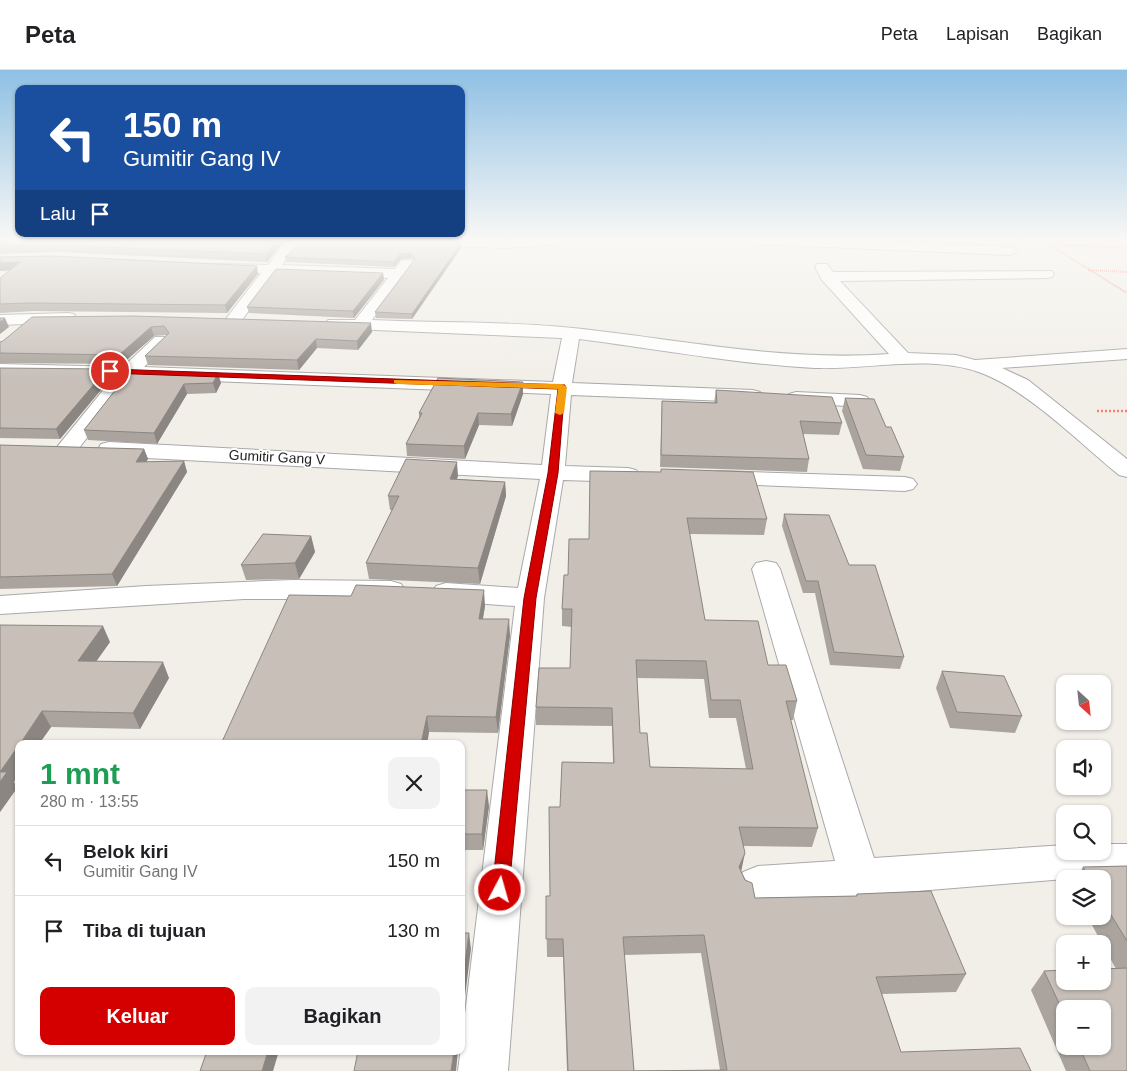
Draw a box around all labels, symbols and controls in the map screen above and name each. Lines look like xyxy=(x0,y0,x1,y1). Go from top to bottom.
text: Peta xyxy=(25,21,76,48)
text: Peta xyxy=(881,24,918,44)
text: Lapisan xyxy=(946,24,1009,44)
text: Bagikan xyxy=(1037,24,1102,44)
icon: left xyxy=(40,105,105,170)
text: 150 m xyxy=(123,105,222,144)
text: Gumitir Gang IV xyxy=(123,146,281,171)
icon: arrive xyxy=(86,200,114,228)
text: Lalu xyxy=(40,203,76,224)
pin xyxy=(89,350,131,392)
icon: arrive xyxy=(96,357,124,385)
street label: Gumitir Gang V xyxy=(228,446,326,468)
north arrow xyxy=(1056,675,1111,730)
map controls xyxy=(1056,675,1111,1055)
button: sound xyxy=(1056,740,1111,795)
text: 1 mnt xyxy=(40,757,120,790)
button: close xyxy=(388,757,440,809)
text: 280 m · 13:55 xyxy=(40,793,139,810)
button: search xyxy=(1056,805,1111,860)
text: Belok kiri xyxy=(83,841,169,862)
icon: left xyxy=(40,847,68,875)
text: 150 m xyxy=(387,850,440,871)
text: Gumitir Gang IV xyxy=(83,863,198,880)
position arrow xyxy=(473,863,525,915)
button: layers xyxy=(1056,870,1111,925)
icon: arrive xyxy=(40,917,68,945)
text: Tiba di tujuan xyxy=(83,920,206,941)
text: 130 m xyxy=(387,920,440,941)
button: + xyxy=(1056,935,1111,990)
button: Keluar xyxy=(40,987,235,1045)
button: Bagikan xyxy=(245,987,440,1045)
button: − xyxy=(1056,1000,1111,1055)

